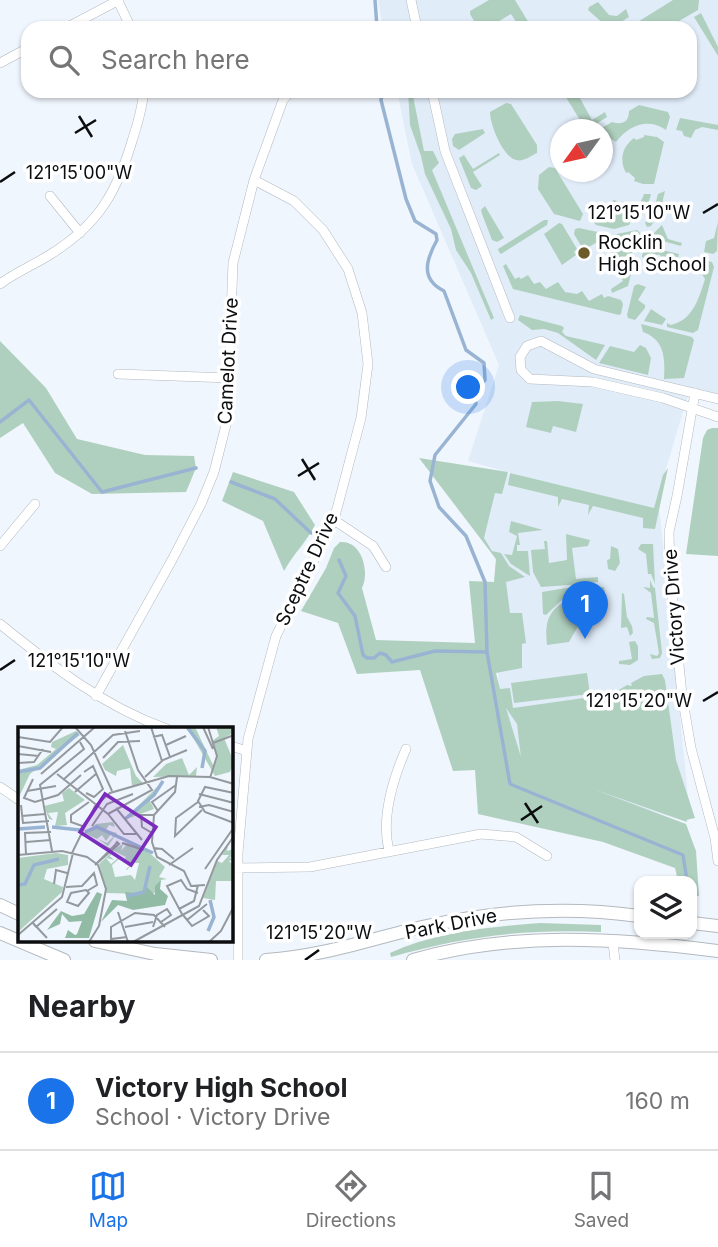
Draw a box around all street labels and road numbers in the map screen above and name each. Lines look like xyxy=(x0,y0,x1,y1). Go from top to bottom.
street label: Camelot Drive xyxy=(213,297,243,425)
street label: Sceptre Drive xyxy=(271,509,343,629)
street label: Victory Drive xyxy=(658,548,690,666)
street label: Park Drive xyxy=(403,904,499,944)

